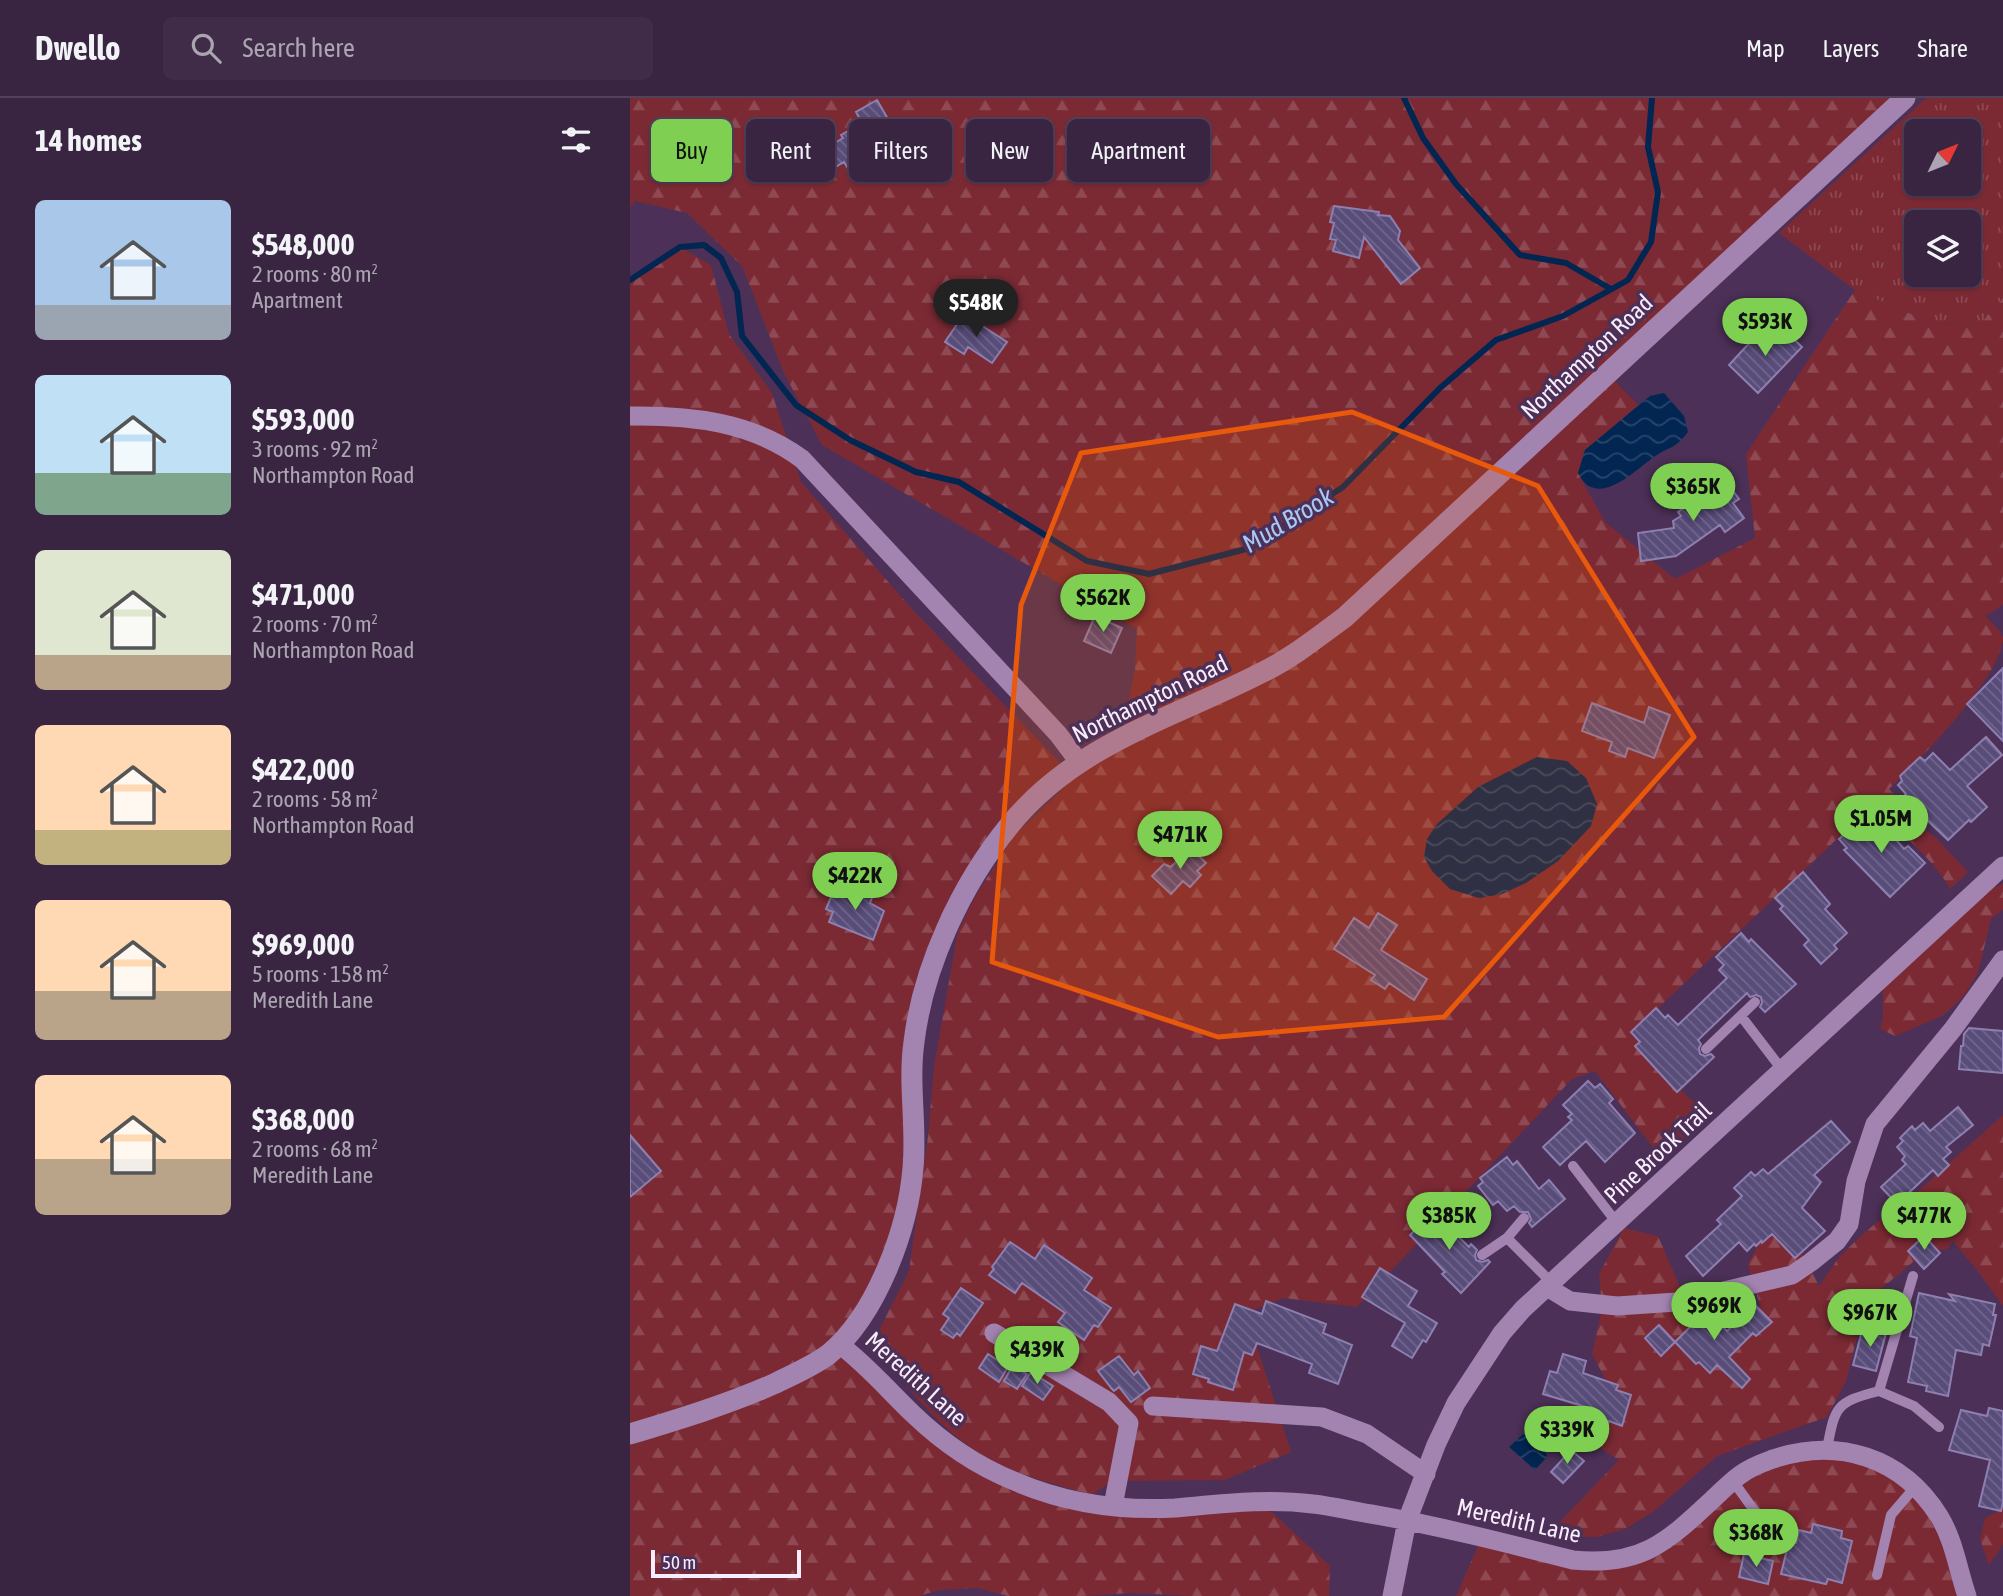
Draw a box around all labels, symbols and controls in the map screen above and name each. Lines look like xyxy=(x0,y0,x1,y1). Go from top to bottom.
search box xyxy=(163,17,653,80)
text: Dwello xyxy=(35,29,121,67)
icon: search xyxy=(187,29,225,67)
text: Search here xyxy=(243,33,355,63)
text: Map xyxy=(1746,35,1785,62)
text: Layers xyxy=(1823,35,1879,62)
text: Share xyxy=(1917,35,1968,62)
chip: Buy xyxy=(651,119,732,182)
chip: Rent xyxy=(746,119,835,182)
chip: Filters xyxy=(849,119,952,182)
chip: New xyxy=(966,119,1053,182)
chip: Apartment xyxy=(1067,119,1210,182)
north arrow xyxy=(1904,119,1981,196)
map controls xyxy=(1904,119,1981,287)
icon: filters xyxy=(557,121,595,159)
text: 14 homes xyxy=(35,123,142,157)
button: layers xyxy=(1904,210,1981,287)
text: $548,000 xyxy=(252,227,355,261)
icon: home xyxy=(91,228,175,312)
text: 2 rooms · 80 m² xyxy=(252,261,378,287)
pin: $548K xyxy=(927,280,1025,339)
text: Apartment xyxy=(252,287,343,313)
text: $548K xyxy=(949,289,1003,315)
street label: Northampton Road xyxy=(1516,289,1658,424)
pin: $593K xyxy=(1716,299,1814,358)
text: $593K xyxy=(1738,308,1792,334)
text: $593,000 xyxy=(252,402,355,436)
icon: home xyxy=(91,403,175,487)
text: 3 rooms · 92 m² xyxy=(252,436,378,462)
text: Northampton Road xyxy=(252,462,414,488)
pin: $365K xyxy=(1644,464,1742,523)
text: $365K xyxy=(1666,473,1720,499)
water label: Mud Brook xyxy=(1237,481,1339,559)
pin: $562K xyxy=(1054,574,1152,634)
text: $471,000 xyxy=(252,577,355,611)
icon: home xyxy=(91,578,175,662)
text: $562K xyxy=(1076,584,1130,610)
text: 2 rooms · 70 m² xyxy=(252,611,378,637)
text: Northampton Road xyxy=(252,637,414,663)
street label: Northampton Road xyxy=(1068,649,1232,748)
text: $422,000 xyxy=(252,752,355,786)
icon: home xyxy=(91,753,175,837)
text: 2 rooms · 58 m² xyxy=(252,786,378,812)
pin: $1.05M xyxy=(1824,796,1938,855)
text: $1.05M xyxy=(1850,805,1912,831)
text: Northampton Road xyxy=(252,812,414,838)
pin: $471K xyxy=(1131,812,1229,871)
text: $471K xyxy=(1153,821,1207,847)
pin: $422K xyxy=(806,852,904,912)
text: $422K xyxy=(828,862,882,888)
text: $969,000 xyxy=(252,927,355,961)
icon: home xyxy=(91,928,175,1012)
text: 5 rooms · 158 m² xyxy=(252,961,389,987)
text: Meredith Lane xyxy=(252,987,373,1013)
street label: Pine Brook Trail xyxy=(1599,1096,1717,1209)
text: $368,000 xyxy=(252,1102,355,1136)
icon: home xyxy=(91,1103,175,1187)
text: 2 rooms · 68 m² xyxy=(252,1136,378,1162)
text: Meredith Lane xyxy=(252,1162,373,1188)
pin: $385K xyxy=(1400,1192,1498,1252)
pin: $477K xyxy=(1875,1192,1973,1252)
text: $385K xyxy=(1422,1202,1476,1228)
text: $477K xyxy=(1897,1202,1951,1228)
pin: $969K xyxy=(1665,1282,1763,1342)
pin: $967K xyxy=(1821,1290,1919,1349)
text: $969K xyxy=(1687,1292,1741,1318)
text: $967K xyxy=(1843,1299,1897,1325)
street label: Meredith Lane xyxy=(860,1326,972,1431)
pin: $439K xyxy=(988,1326,1086,1386)
text: $439K xyxy=(1010,1336,1064,1362)
pin: $339K xyxy=(1518,1406,1616,1466)
text: $339K xyxy=(1540,1416,1594,1442)
street label: Meredith Lane xyxy=(1454,1493,1584,1548)
pin: $368K xyxy=(1707,1510,1805,1569)
text: $368K xyxy=(1729,1519,1783,1545)
scale bar xyxy=(651,1547,802,1579)
text: 50 m xyxy=(662,1551,696,1573)

